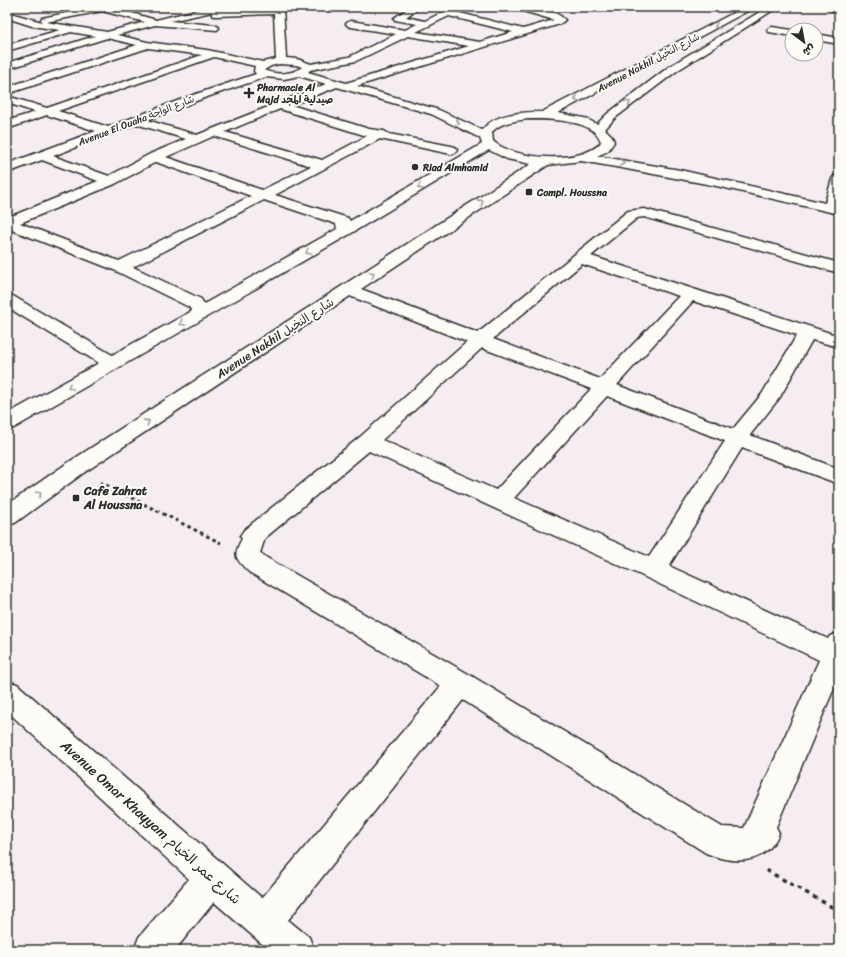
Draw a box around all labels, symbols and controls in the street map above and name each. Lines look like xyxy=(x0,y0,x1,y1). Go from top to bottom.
one-way arrow xyxy=(714,21,721,29)
north arrow xyxy=(784,22,824,62)
street label: Avenue Nakhil شارع النخيل xyxy=(593,28,703,98)
text: ش xyxy=(799,39,819,61)
place label: Pharmacie Al Majd صيدلية المجد xyxy=(256,79,333,109)
marker: Pharmacie Al Majd صيدلية المجد xyxy=(244,88,254,98)
street label: Avenue El Ouaha شارع الواحة xyxy=(75,90,197,152)
one-way arrow xyxy=(574,94,581,102)
one-way arrow xyxy=(623,101,630,108)
one-way arrow xyxy=(454,118,461,126)
one-way arrow xyxy=(619,158,625,167)
place label: Riad Almhamid xyxy=(422,159,490,177)
marker: Riad Almhamid xyxy=(410,162,420,172)
one-way arrow xyxy=(417,182,424,189)
place label: Compl. Houssna xyxy=(536,184,608,202)
marker: Compl. Houssna xyxy=(524,187,534,197)
one-way arrow xyxy=(477,199,484,207)
one-way arrow xyxy=(305,247,312,254)
one-way arrow xyxy=(368,272,375,279)
street label: Avenue Nakhil شارع النخيل xyxy=(211,291,339,385)
one-way arrow xyxy=(179,318,186,325)
one-way arrow xyxy=(67,383,74,390)
one-way arrow xyxy=(143,419,150,427)
place label: Cafe Zahrat Al Houssna xyxy=(83,480,148,516)
one-way arrow xyxy=(35,491,42,499)
marker: Cafe Zahrat Al Houssna xyxy=(71,493,81,503)
street label: Avenue Omar Khayyam شارع عمر الخيام xyxy=(54,733,247,911)

